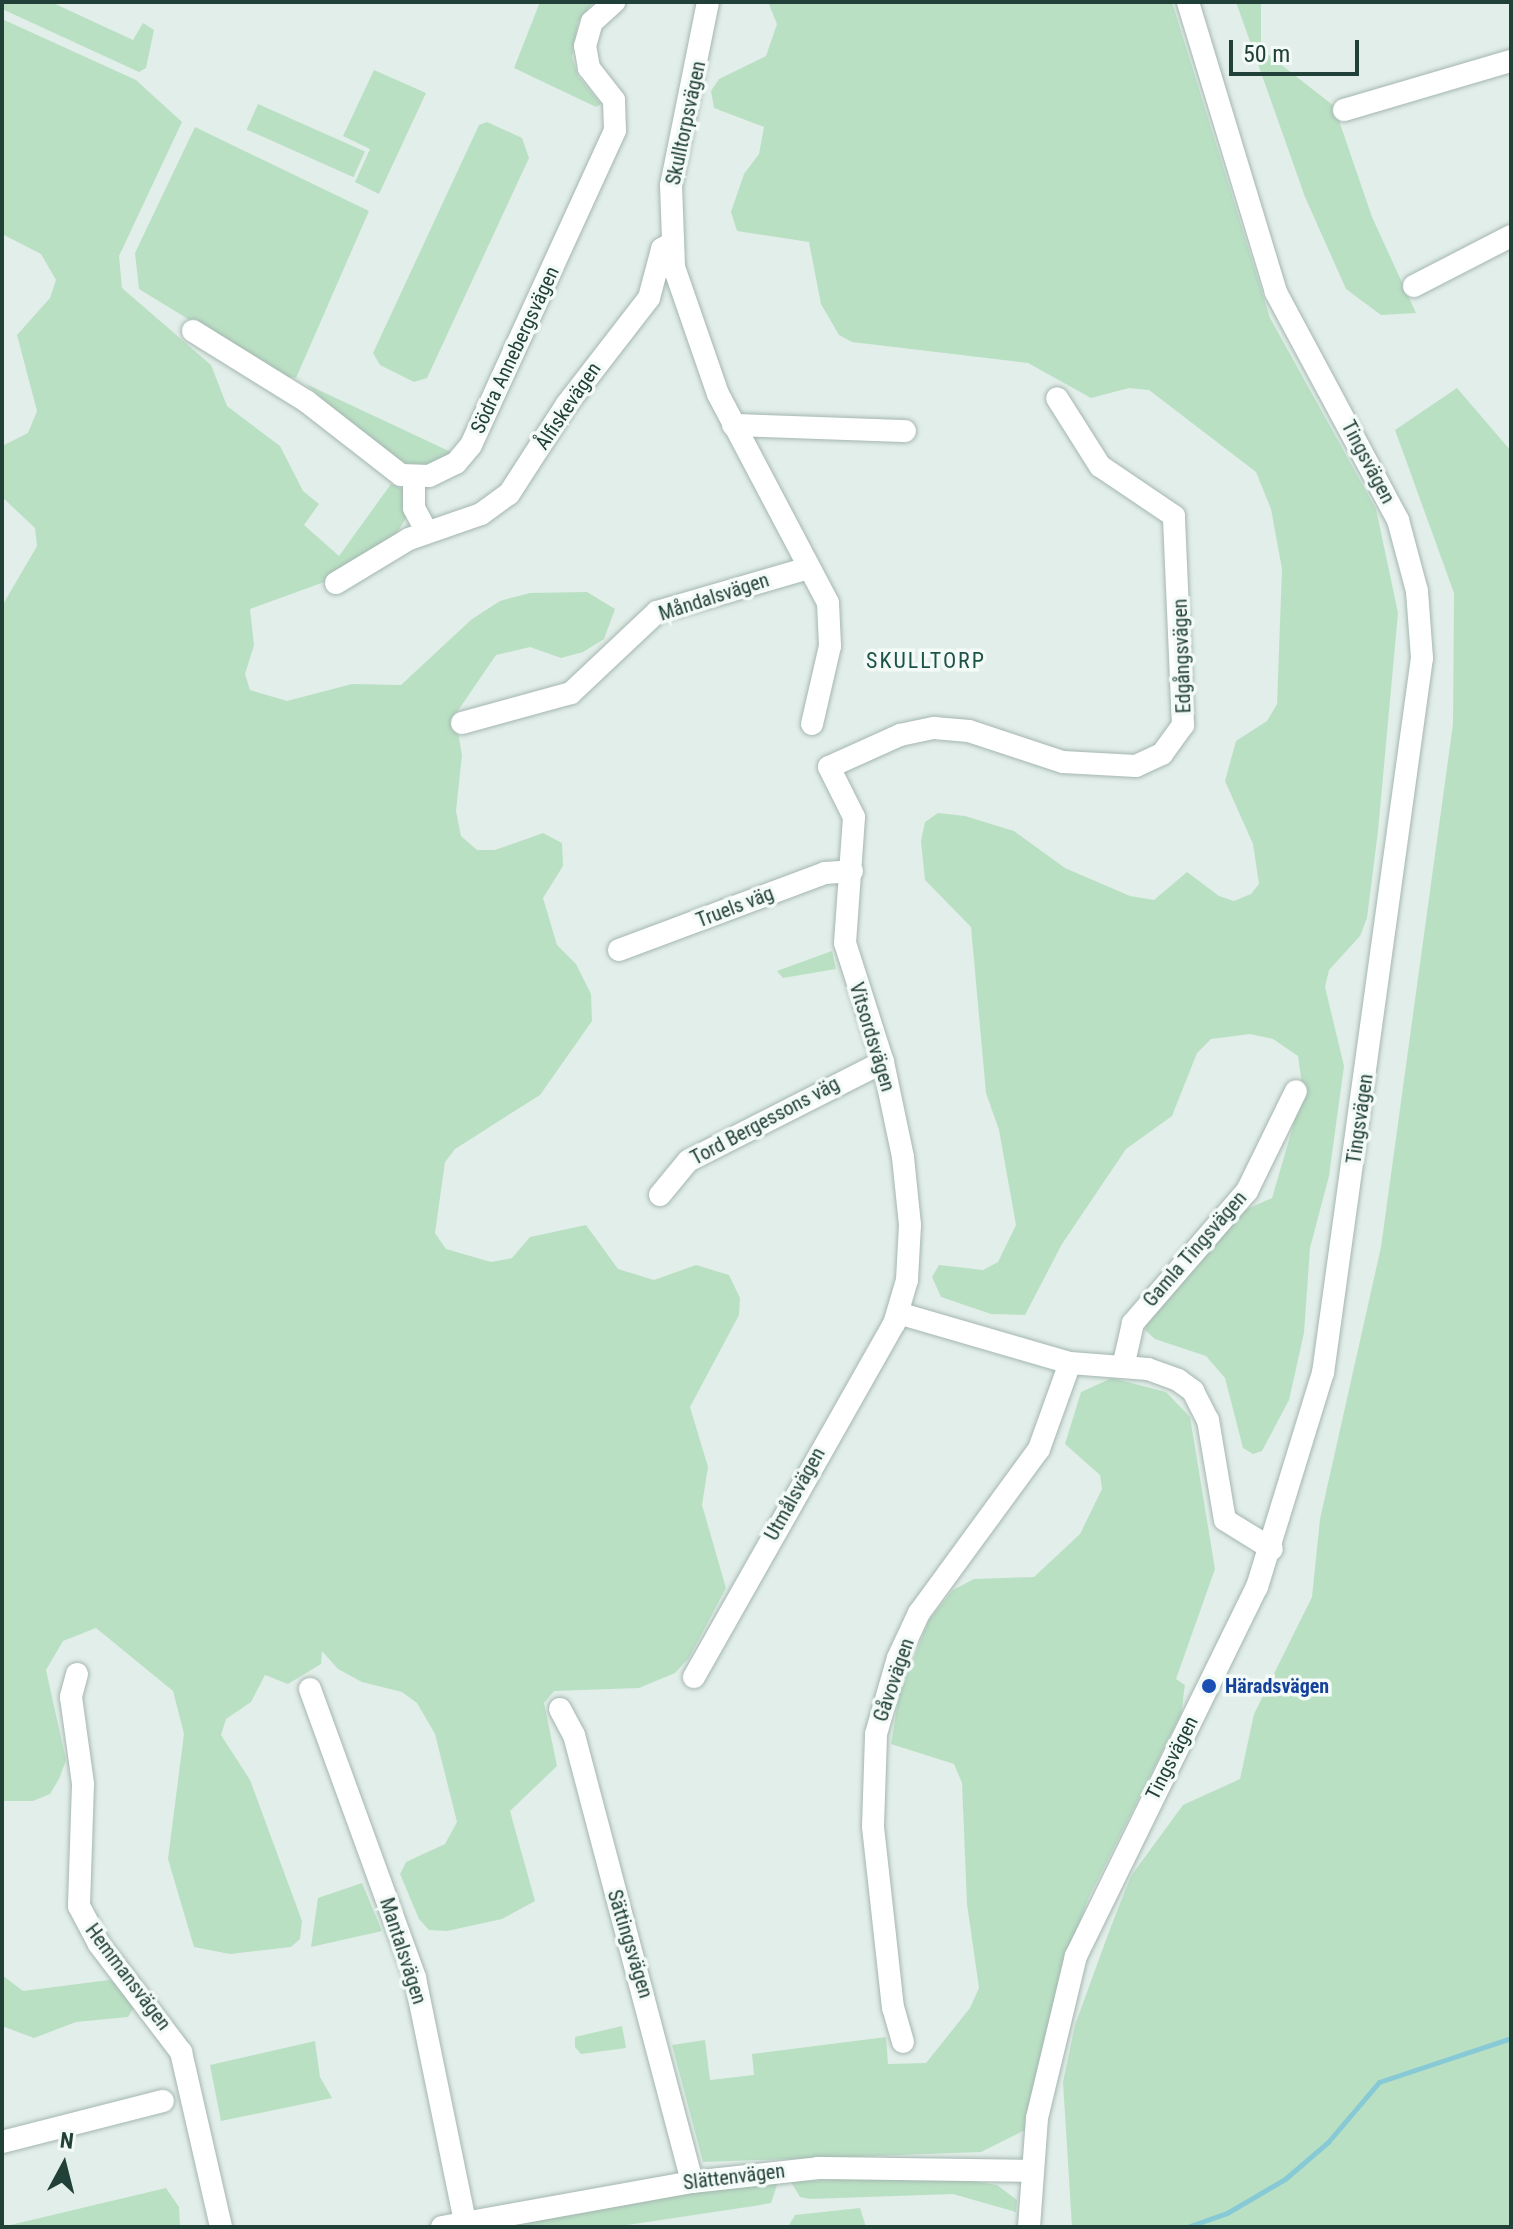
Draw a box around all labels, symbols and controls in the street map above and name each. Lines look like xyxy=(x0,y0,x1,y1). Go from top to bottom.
scale bar xyxy=(1233,24,1363,74)
text: 50 m xyxy=(1243,40,1290,68)
street label: Skulltorpsvägen xyxy=(661,59,711,187)
street label: Södra Annebergsvägen xyxy=(466,263,564,437)
street label: Ålfiskevägen xyxy=(530,358,606,454)
street label: Tingsvägen xyxy=(1336,416,1400,508)
street label: Måndalsvägen xyxy=(656,568,772,626)
street label: Edgångsvägen xyxy=(1168,598,1196,714)
district label: SKULLTORP xyxy=(866,648,986,674)
street label: Truels väg xyxy=(693,881,777,933)
street label: Vitsordsvägen xyxy=(844,980,900,1094)
street label: Tord Bergessons väg xyxy=(687,1072,843,1170)
street label: Tingsvägen xyxy=(1342,1072,1378,1166)
street label: Gamla Tingsvägen xyxy=(1138,1186,1252,1312)
street label: Utmålsvägen xyxy=(760,1443,830,1545)
street label: Gåvovägen xyxy=(869,1635,919,1725)
place label: Häradsvägen xyxy=(1225,1674,1329,1698)
marker: Häradsvägen xyxy=(1200,1677,1218,1695)
street label: Tingsvägen xyxy=(1141,1712,1203,1804)
street label: Sättingsvägen xyxy=(602,1887,658,2001)
street label: Mantalsvägen xyxy=(375,1895,431,2007)
street label: Hemmansvägen xyxy=(80,1919,176,2035)
north arrow xyxy=(24,2125,104,2205)
text: N xyxy=(59,2127,75,2154)
street label: Slättenvägen xyxy=(682,2159,786,2195)

